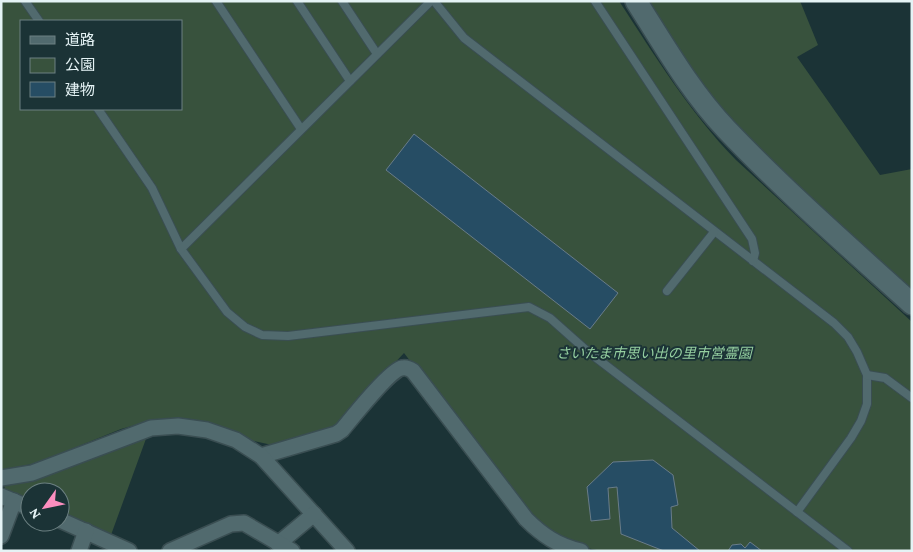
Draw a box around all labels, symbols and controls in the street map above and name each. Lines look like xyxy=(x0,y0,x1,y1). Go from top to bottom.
legend xyxy=(20,20,182,110)
text: 道路 xyxy=(65,32,95,48)
text: 公園 xyxy=(65,57,95,73)
text: 建物 xyxy=(65,82,95,98)
park label: さいたま市思い出の里市営霊園 xyxy=(556,345,754,361)
north arrow xyxy=(20,482,70,532)
text: N xyxy=(25,505,43,522)

